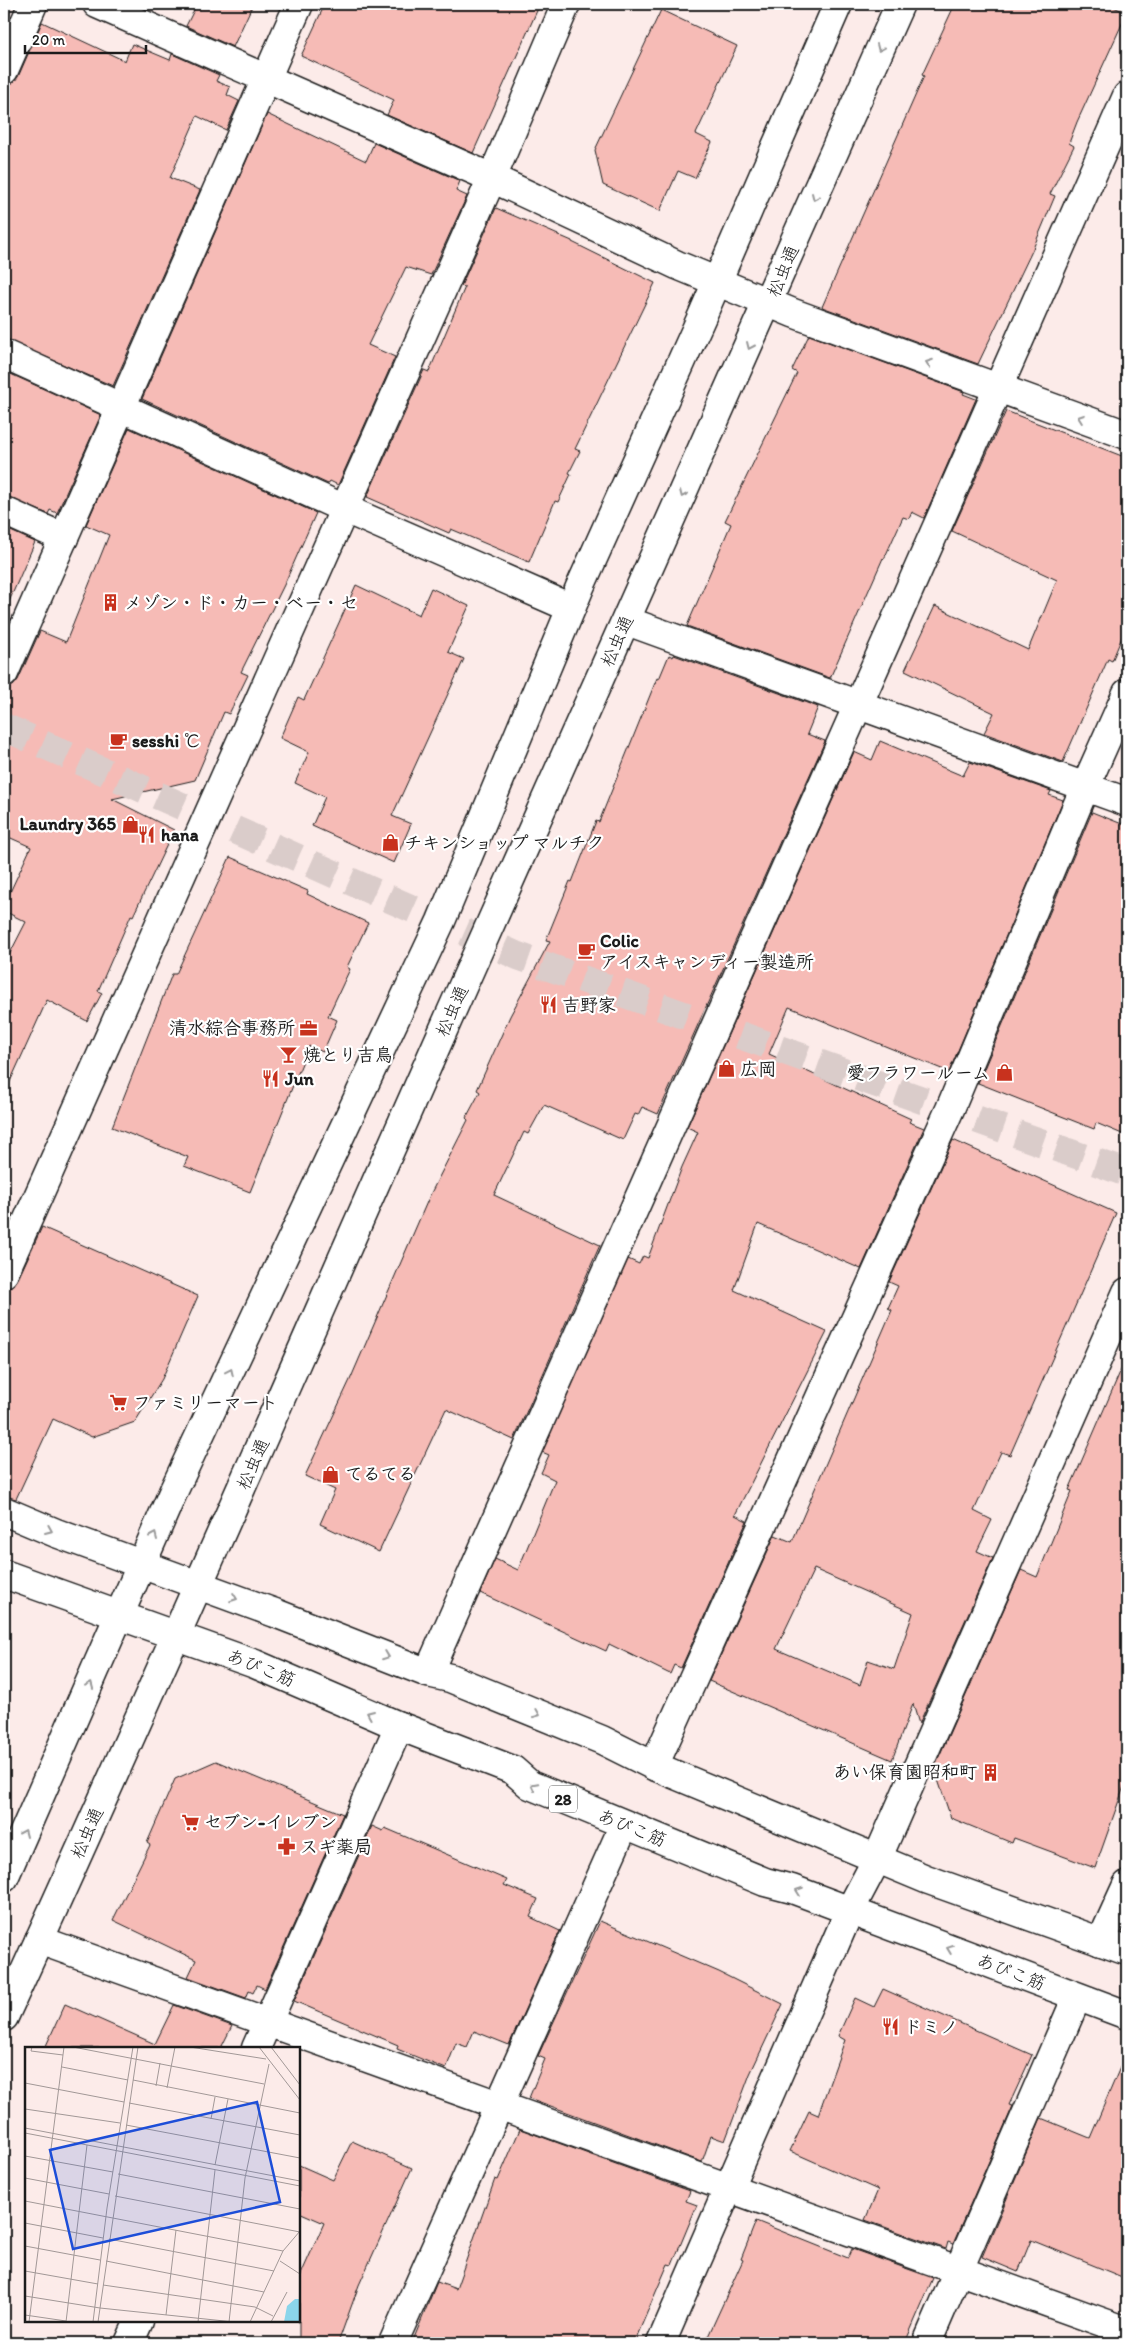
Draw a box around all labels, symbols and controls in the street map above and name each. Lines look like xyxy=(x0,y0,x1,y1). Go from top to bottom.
scale bar xyxy=(25,22,146,54)
text: 20 m xyxy=(32,31,66,49)
one-way arrow xyxy=(876,43,887,52)
one-way arrow xyxy=(811,192,821,201)
street label: 松虫通 xyxy=(762,242,804,300)
one-way arrow xyxy=(745,341,756,350)
one-way arrow xyxy=(925,359,933,369)
one-way arrow xyxy=(1078,414,1086,424)
one-way arrow xyxy=(679,489,690,498)
place label: メゾン・ド・カー・ベー・セ xyxy=(124,592,358,614)
building icon: メゾン・ド・カー・ベー・セ xyxy=(100,593,120,613)
street label: 松虫通 xyxy=(596,612,638,670)
place label: sesshi ℃ xyxy=(132,730,201,752)
cafe icon: sesshi ℃ xyxy=(108,731,128,751)
place label: Laundry 365 xyxy=(19,813,117,835)
shop icon: Laundry 365 xyxy=(120,814,140,834)
place label: hana xyxy=(161,824,199,846)
restaurant icon: hana xyxy=(137,825,157,845)
place label: チキンショップ マルチク xyxy=(404,832,604,854)
shop icon: チキンショップ マルチク xyxy=(380,833,400,853)
place label: Colic アイスキャンディー製造所 xyxy=(600,930,814,973)
cafe icon: Colic アイスキャンディー製造所 xyxy=(576,941,596,961)
street label: 松虫通 xyxy=(431,982,473,1040)
place label: 吉野家 xyxy=(562,994,616,1016)
restaurant icon: 吉野家 xyxy=(538,995,558,1015)
place label: 清水綜合事務所 xyxy=(169,1017,295,1039)
office icon: 清水綜合事務所 xyxy=(299,1018,319,1038)
place label: 焼とり吉鳥 xyxy=(303,1044,393,1066)
bar icon: 焼とり吉鳥 xyxy=(279,1045,299,1065)
place label: 広岡 xyxy=(740,1058,776,1080)
shop icon: 広岡 xyxy=(716,1059,736,1079)
place label: 愛フラワールーム xyxy=(847,1062,990,1084)
shop icon: 愛フラワールーム xyxy=(994,1063,1014,1083)
place label: Jun xyxy=(284,1068,315,1090)
restaurant icon: Jun xyxy=(261,1069,281,1089)
one-way arrow xyxy=(223,1368,234,1377)
place label: ファミリーマート xyxy=(133,1392,278,1414)
supermarket icon: ファミリーマート xyxy=(109,1393,129,1413)
street label: 松虫通 xyxy=(232,1435,274,1493)
place label: てるてる xyxy=(345,1463,416,1485)
shop icon: てるてる xyxy=(321,1464,341,1484)
one-way arrow xyxy=(44,1524,53,1534)
one-way arrow xyxy=(148,1532,159,1541)
one-way arrow xyxy=(229,1592,238,1602)
street label: あびこ筋 xyxy=(224,1644,298,1692)
one-way arrow xyxy=(381,1650,390,1660)
one-way arrow xyxy=(83,1681,94,1690)
one-way arrow xyxy=(533,1708,541,1718)
one-way arrow xyxy=(367,1709,375,1719)
place label: あい保育園昭和町 xyxy=(833,1761,977,1783)
building icon: あい保育園昭和町 xyxy=(981,1762,1001,1782)
one-way arrow xyxy=(531,1782,540,1792)
road number: 28 xyxy=(549,1786,577,1812)
street label: 松虫通 xyxy=(66,1804,108,1862)
street label: あびこ筋 xyxy=(595,1804,669,1852)
place label: セブン-イレブン xyxy=(204,1811,337,1833)
supermarket icon: セブン-イレブン xyxy=(180,1812,200,1832)
one-way arrow xyxy=(17,1829,28,1838)
place label: スギ薬局 xyxy=(300,1836,372,1858)
pharmacy icon: スギ薬局 xyxy=(276,1837,296,1857)
one-way arrow xyxy=(795,1887,803,1897)
one-way arrow xyxy=(946,1945,955,1956)
street label: あびこ筋 xyxy=(973,1949,1049,1995)
place label: ドミノ xyxy=(904,2016,958,2038)
restaurant icon: ドミノ xyxy=(880,2017,900,2037)
inset map xyxy=(25,2047,300,2322)

